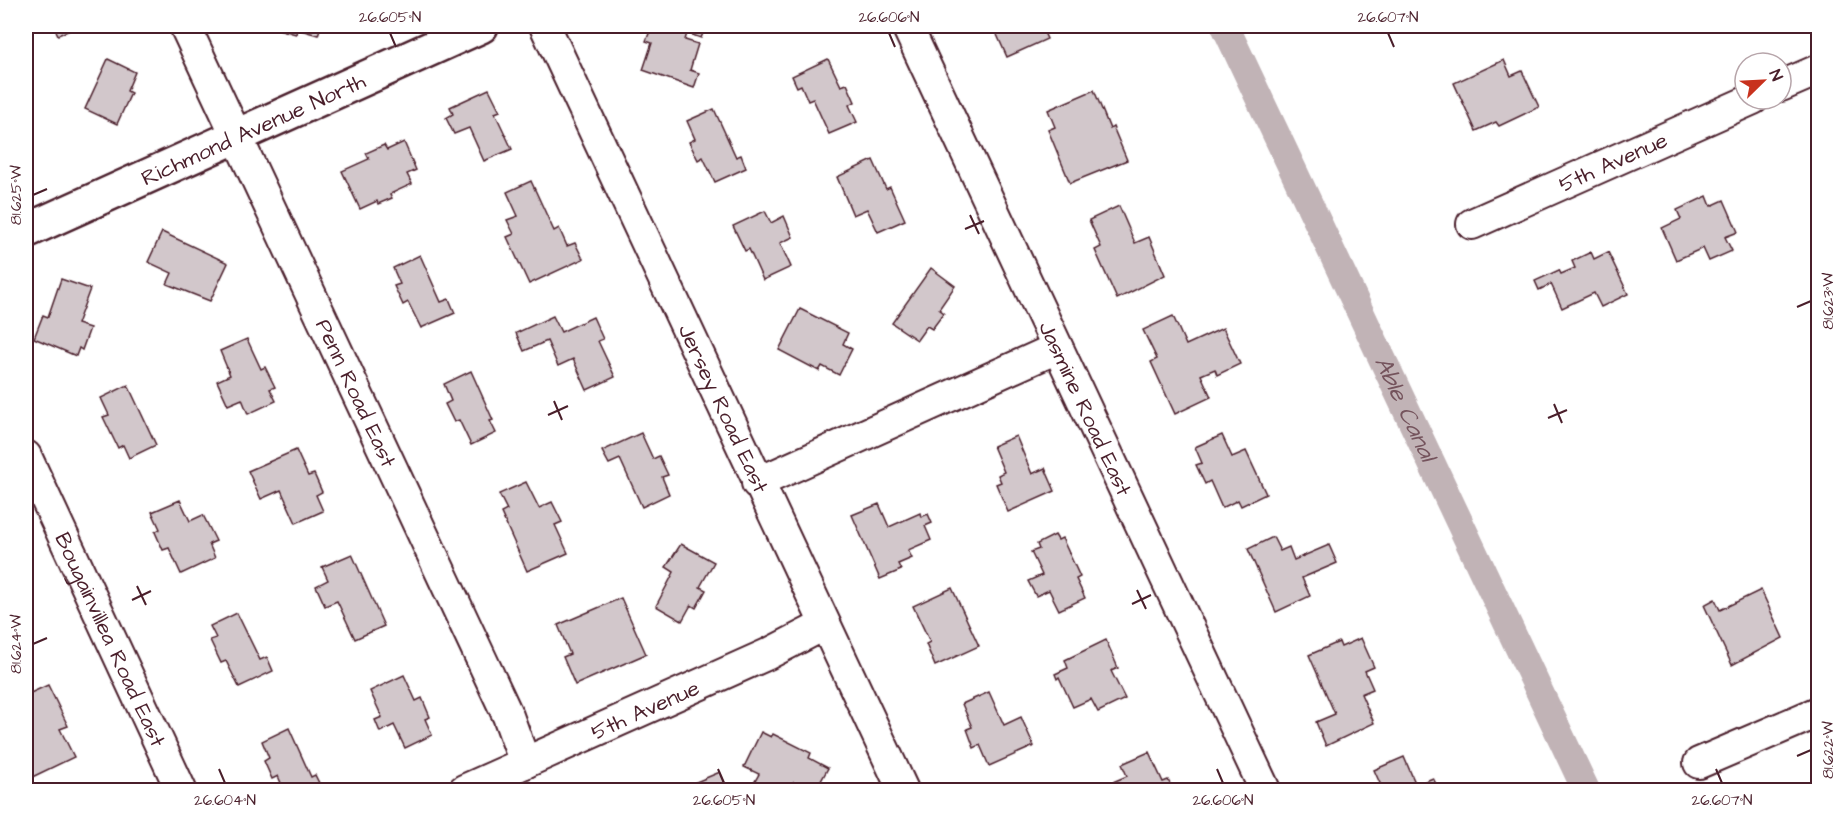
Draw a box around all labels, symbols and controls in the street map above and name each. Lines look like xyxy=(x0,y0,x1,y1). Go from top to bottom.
text: 26.605°N xyxy=(359,7,421,28)
text: 26.606°N xyxy=(858,7,920,28)
text: 26.607°N xyxy=(1358,7,1418,28)
north arrow xyxy=(1733,51,1793,111)
street label: Richmond Avenue North xyxy=(137,66,371,194)
text: N xyxy=(1764,66,1788,84)
street label: 5th Avenue xyxy=(1554,125,1673,200)
text: 81.625°W xyxy=(6,165,27,225)
text: 81.623°W xyxy=(1818,273,1839,329)
street label: Penn Road East xyxy=(307,314,403,473)
street label: Jasmine Road East xyxy=(1030,316,1139,501)
street label: Jersey Road East xyxy=(670,319,776,498)
water label: Able Canal xyxy=(1365,351,1446,470)
street label: Bougainvillea Road East xyxy=(47,528,173,752)
text: 81.624°W xyxy=(6,614,27,674)
street label: 5th Avenue xyxy=(586,673,705,748)
text: 81.622°W xyxy=(1818,721,1839,779)
text: 26.604°N xyxy=(194,790,256,811)
text: 26.605°N xyxy=(693,790,755,811)
text: 26.606°N xyxy=(1192,790,1254,811)
text: 26.607°N xyxy=(1692,790,1752,811)

